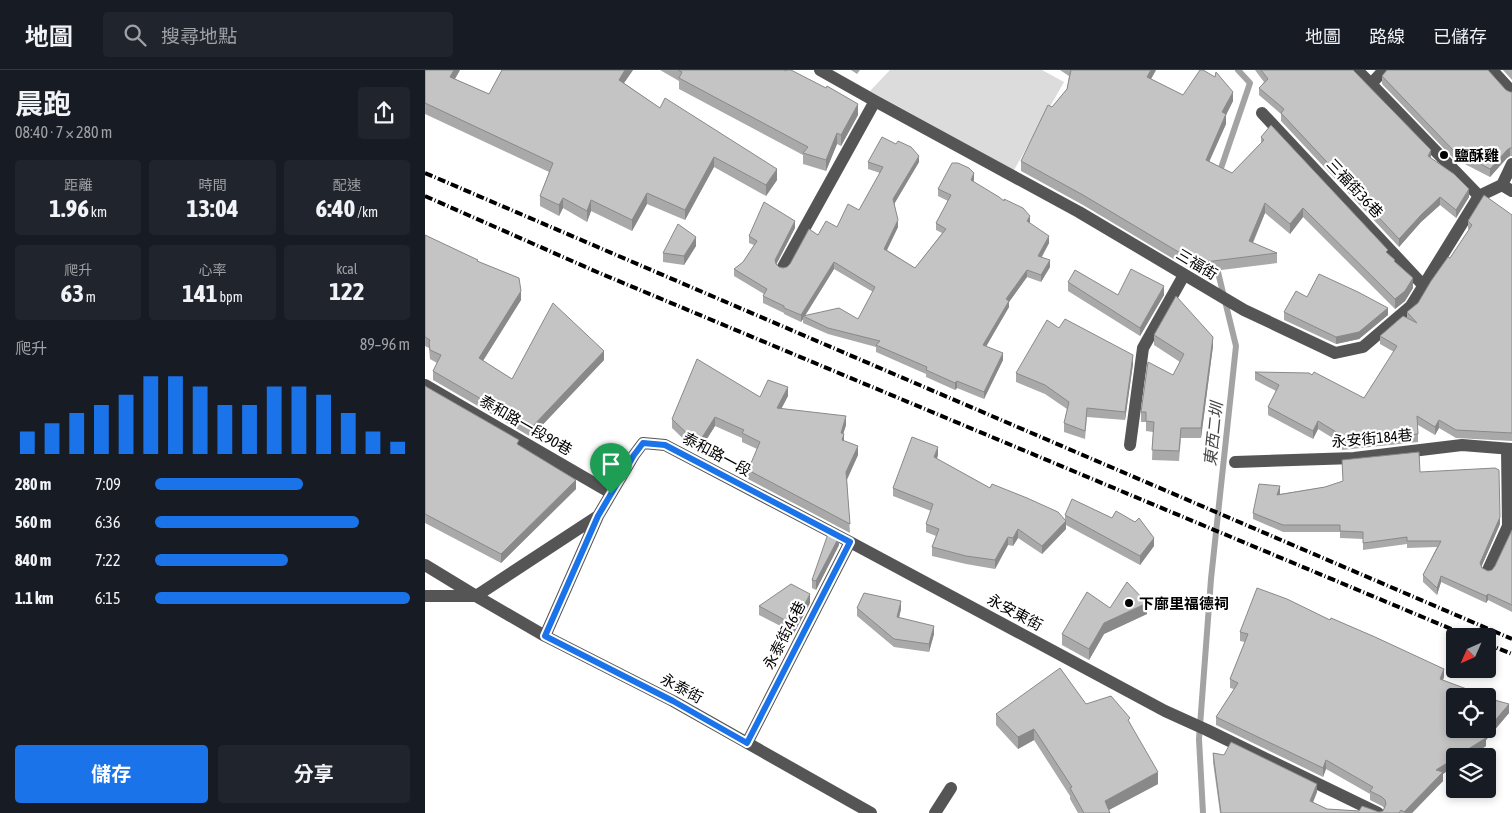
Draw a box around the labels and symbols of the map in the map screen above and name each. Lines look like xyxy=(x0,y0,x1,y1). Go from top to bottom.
place label: 鹽酥雞 xyxy=(1454,147,1499,164)
marker: 鹽酥雞 xyxy=(1438,149,1450,161)
street label: 三福街36巷 xyxy=(1324,155,1386,221)
street label: 三福街 xyxy=(1173,245,1221,283)
street label: 泰和路一段90巷 xyxy=(477,392,575,458)
water label: 東西二圳 xyxy=(1201,399,1226,467)
street label: 永安街184巷 xyxy=(1331,426,1413,450)
street label: 泰和路一段 xyxy=(680,429,754,479)
pin xyxy=(590,443,632,494)
street label: 永安東街 xyxy=(985,590,1045,634)
place label: 下廍里福德祠 xyxy=(1139,595,1229,612)
marker: 下廍里福德祠 xyxy=(1123,597,1135,609)
street label: 永泰街46巷 xyxy=(760,598,808,672)
north arrow xyxy=(1446,628,1496,678)
street label: 永泰街 xyxy=(658,670,706,706)

